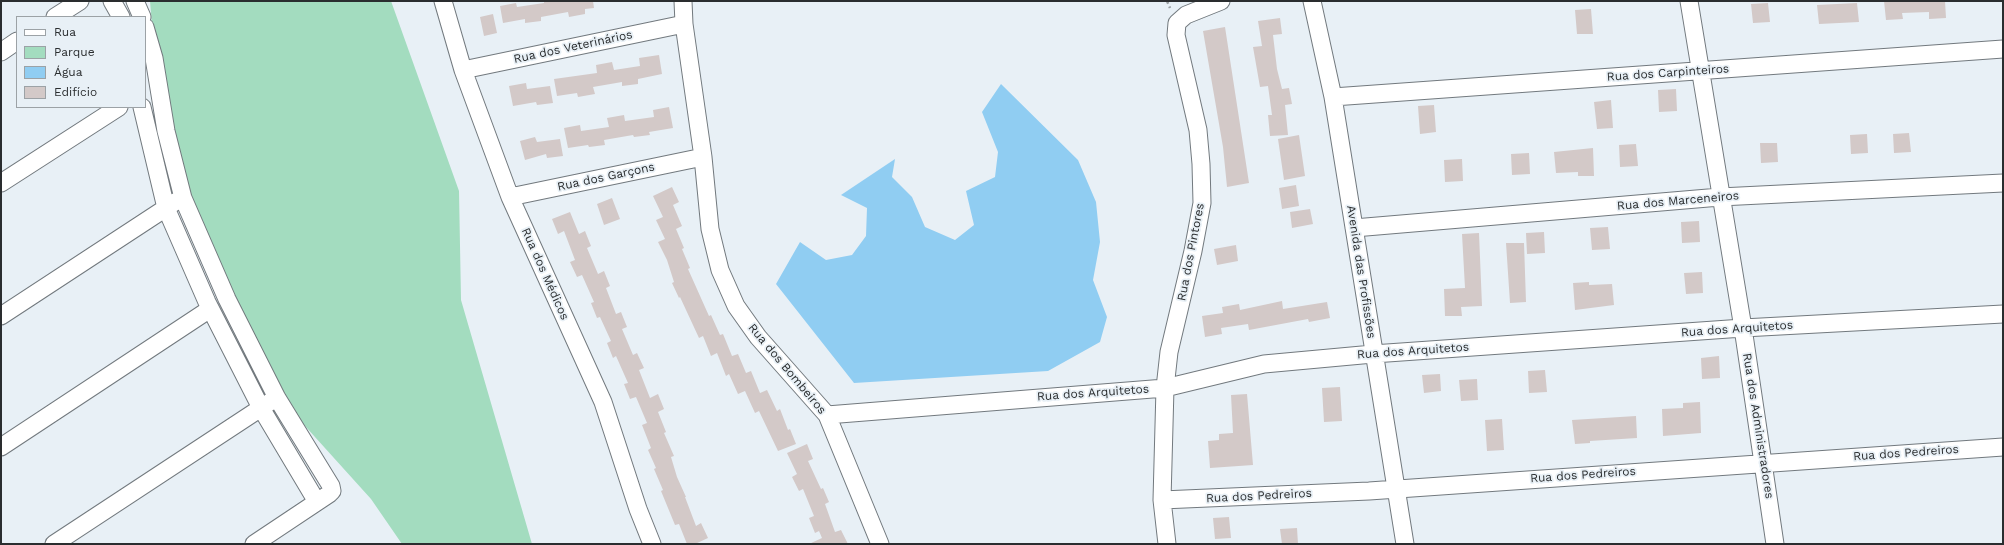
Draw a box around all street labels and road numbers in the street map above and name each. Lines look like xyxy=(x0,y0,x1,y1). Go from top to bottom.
street label: Rua dos Veterinários xyxy=(512,27,634,67)
street label: Rua dos Carpinteiros xyxy=(1606,62,1730,84)
street label: Rua dos Garçons xyxy=(556,160,656,194)
street label: Rua dos Marceneiros xyxy=(1616,188,1740,214)
street label: Rua dos Pintores xyxy=(1174,202,1208,302)
street label: Avenida das Profissões xyxy=(1343,204,1379,340)
street label: Rua dos Médicos xyxy=(518,226,572,322)
street label: Rua dos Arquitetos xyxy=(1680,318,1794,340)
street label: Rua dos Bombeiros xyxy=(745,321,829,417)
street label: Rua dos Arquitetos xyxy=(1356,340,1470,362)
street label: Rua dos Administradores xyxy=(1739,352,1777,500)
street label: Rua dos Arquitetos xyxy=(1036,382,1150,404)
street label: Rua dos Pedreiros xyxy=(1853,442,1959,464)
street label: Rua dos Pedreiros xyxy=(1530,464,1636,486)
street label: Rua dos Pedreiros xyxy=(1206,486,1312,506)

